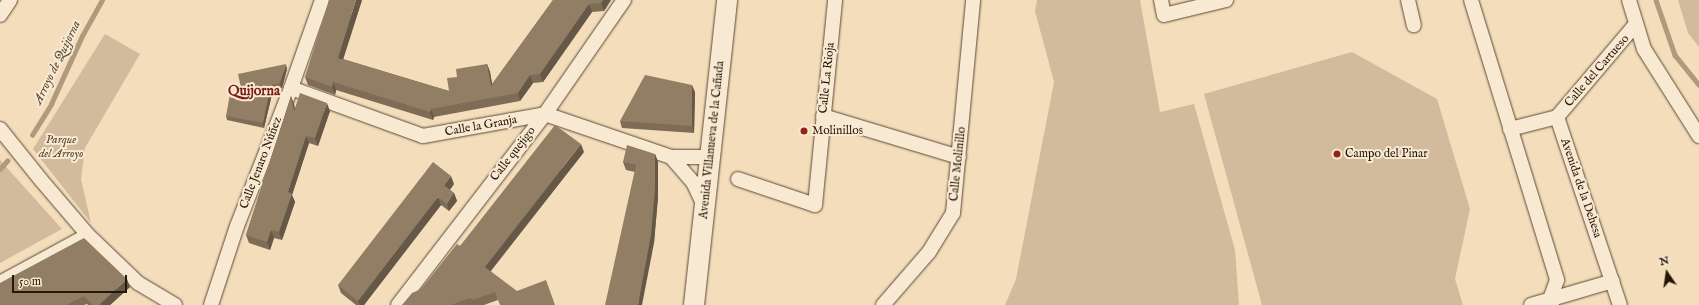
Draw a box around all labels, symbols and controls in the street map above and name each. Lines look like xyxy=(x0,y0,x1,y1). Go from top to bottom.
water label: Arroyo de Quijorna xyxy=(31,19,85,107)
street label: Calle del Cartueso xyxy=(1562,32,1632,110)
street label: Calle La Rioja xyxy=(816,42,838,114)
street label: Avenida Villanueva de la Cañada xyxy=(697,60,727,220)
district label: Quijorna xyxy=(228,83,280,99)
street label: Calle la Granja xyxy=(444,113,518,139)
street label: Calle Jenaro Núñez xyxy=(237,115,285,211)
street label: Calle quejigo xyxy=(487,124,539,184)
place label: Molinillos xyxy=(812,124,863,138)
marker: Molinillos xyxy=(799,126,809,136)
street label: Calle Molinillo xyxy=(947,126,969,202)
park label: Parque del Arroyo xyxy=(39,133,83,161)
street label: Avenida de la Dehesa xyxy=(1557,136,1605,240)
place label: Campo del Pinar xyxy=(1345,147,1428,161)
marker: Campo del Pinar xyxy=(1332,149,1342,159)
north arrow xyxy=(1647,253,1687,293)
text: N xyxy=(1658,253,1671,269)
scale bar xyxy=(14,267,129,293)
text: 50 m xyxy=(19,274,41,289)

